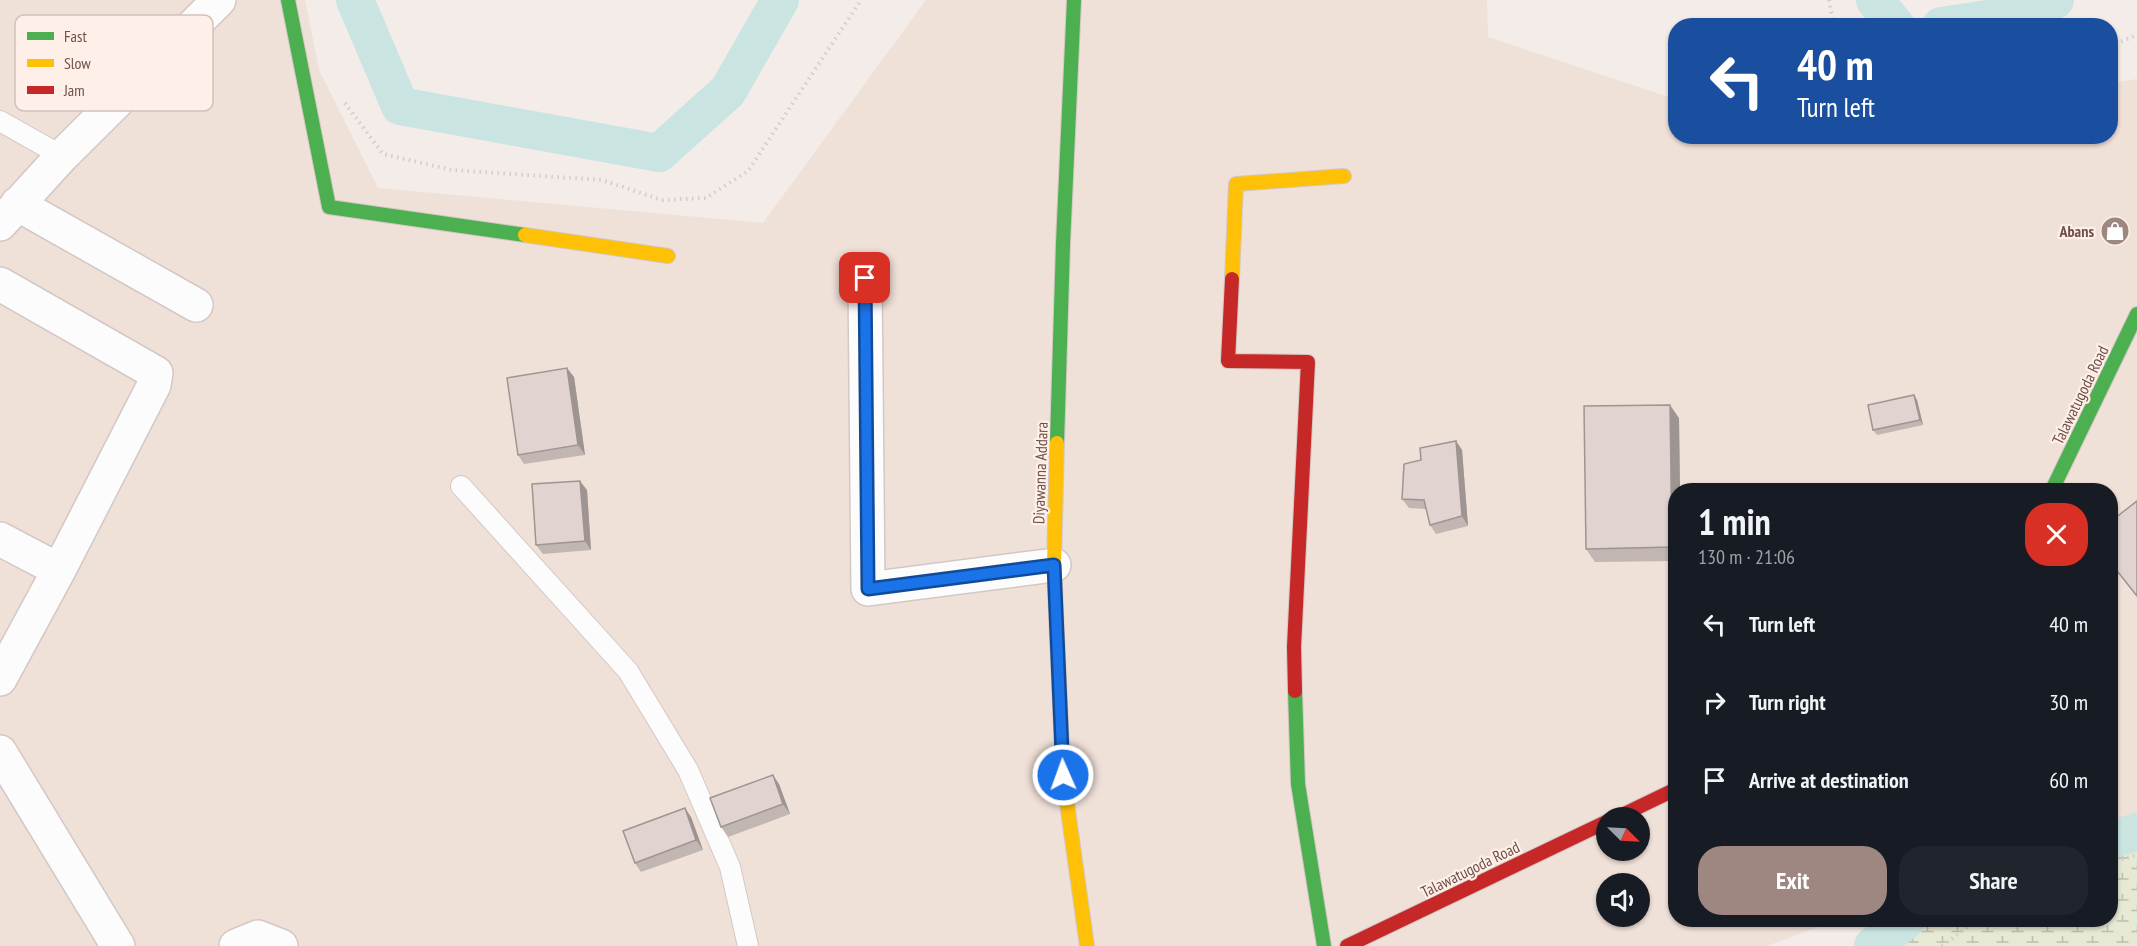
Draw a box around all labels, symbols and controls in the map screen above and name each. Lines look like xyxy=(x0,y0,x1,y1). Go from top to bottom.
legend xyxy=(15,15,213,111)
text: Fast xyxy=(64,26,87,46)
text: 40 m xyxy=(1797,37,1874,92)
icon: left xyxy=(1698,42,1776,120)
text: Slow xyxy=(64,53,91,73)
text: Jam xyxy=(63,80,85,100)
text: Turn left xyxy=(1797,90,1875,124)
shop icon: Abans xyxy=(2099,215,2131,247)
place label: Abans xyxy=(2059,221,2094,241)
pin xyxy=(839,252,890,303)
icon: arrive xyxy=(848,261,881,294)
street label: Talawatugoda Road xyxy=(2047,342,2113,448)
street label: Diyawanna Addara xyxy=(1028,422,1052,524)
text: 1 min xyxy=(1698,498,1771,545)
button: close xyxy=(2025,503,2088,566)
text: 130 m · 21:06 xyxy=(1698,544,1795,570)
icon: left xyxy=(1698,608,1731,641)
text: Turn left xyxy=(1749,610,1815,638)
text: 40 m xyxy=(2049,610,2088,638)
icon: right xyxy=(1698,686,1731,719)
text: Turn right xyxy=(1749,688,1826,716)
text: 30 m xyxy=(2049,688,2088,716)
position arrow xyxy=(1031,743,1095,807)
icon: arrive xyxy=(1698,764,1731,797)
text: Arrive at destination xyxy=(1749,766,1909,794)
text: 60 m xyxy=(2049,766,2088,794)
north arrow xyxy=(1596,807,1650,861)
map controls xyxy=(1596,807,1650,927)
street label: Talawatugoda Road xyxy=(1417,836,1523,902)
button: Exit xyxy=(1698,846,1887,915)
button: Share xyxy=(1899,846,2088,915)
button: sound xyxy=(1596,873,1650,927)

